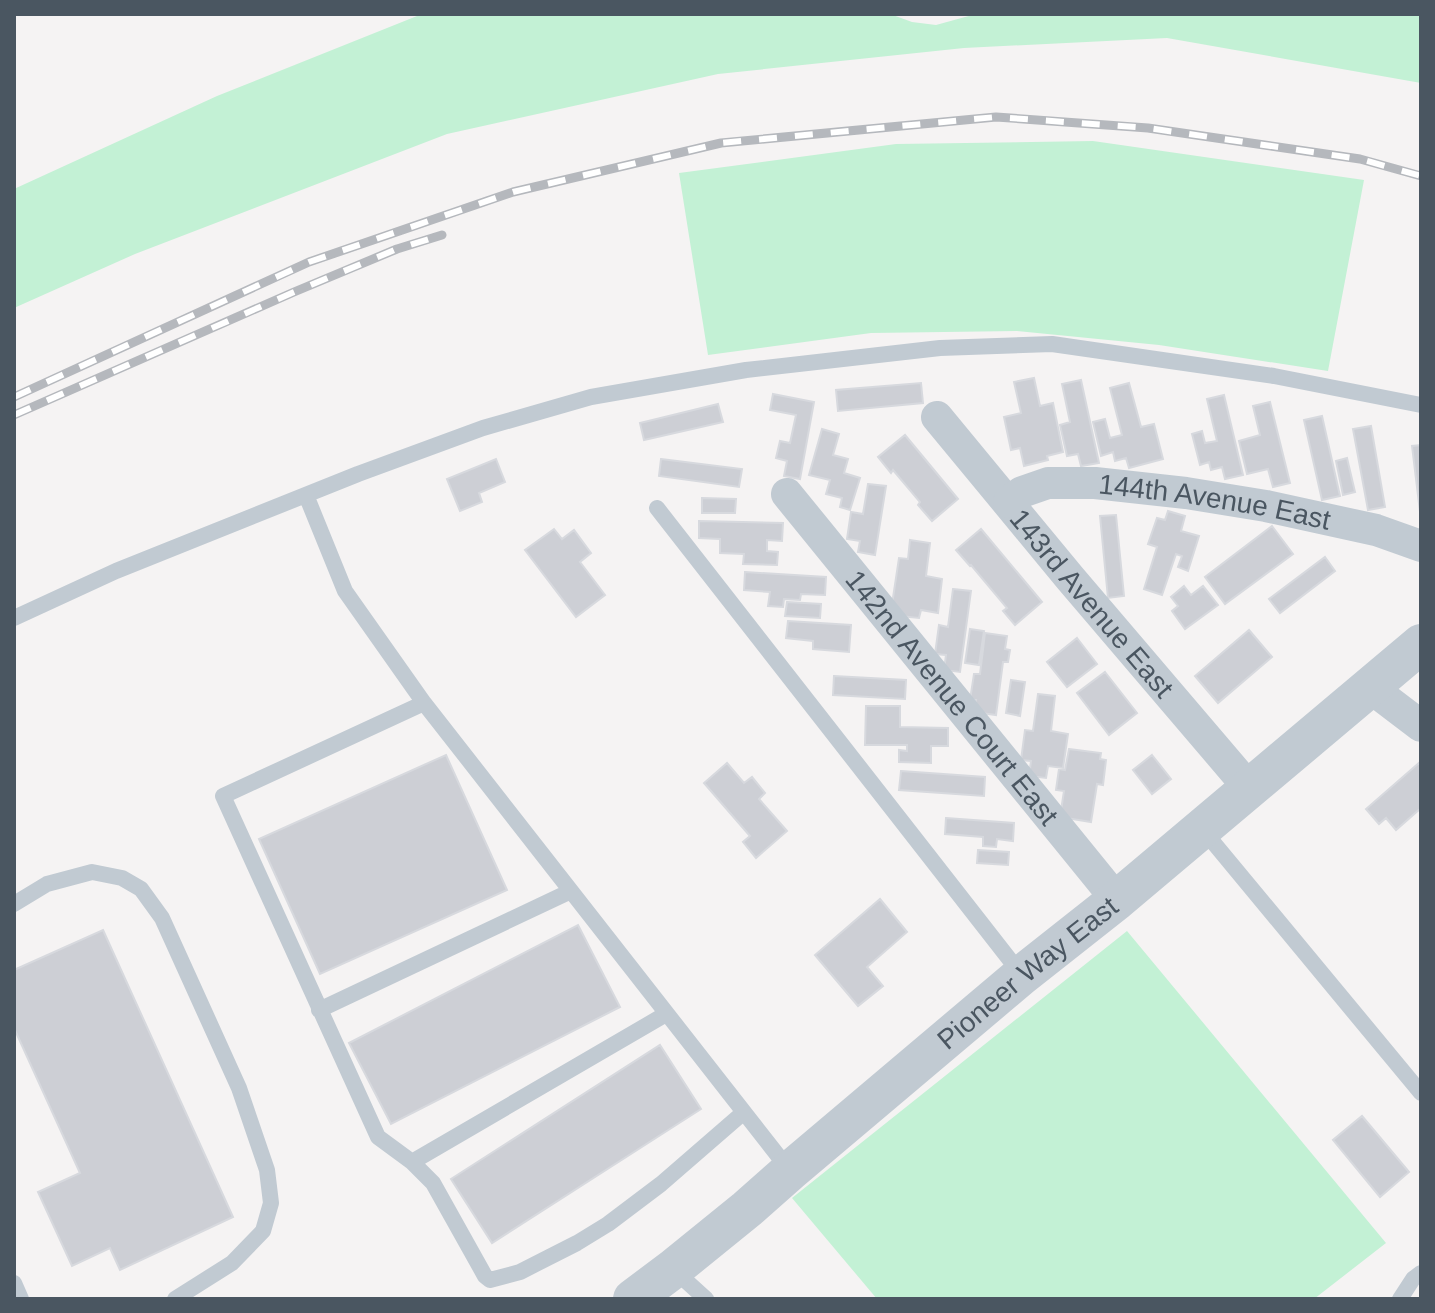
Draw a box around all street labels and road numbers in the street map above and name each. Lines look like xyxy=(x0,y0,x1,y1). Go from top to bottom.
street label: 144th Avenue East xyxy=(1097,469,1334,536)
street label: 143rd Avenue East xyxy=(1004,503,1180,704)
street label: 142nd Avenue Court East xyxy=(839,564,1065,831)
street label: Pioneer Way East xyxy=(931,890,1124,1056)

